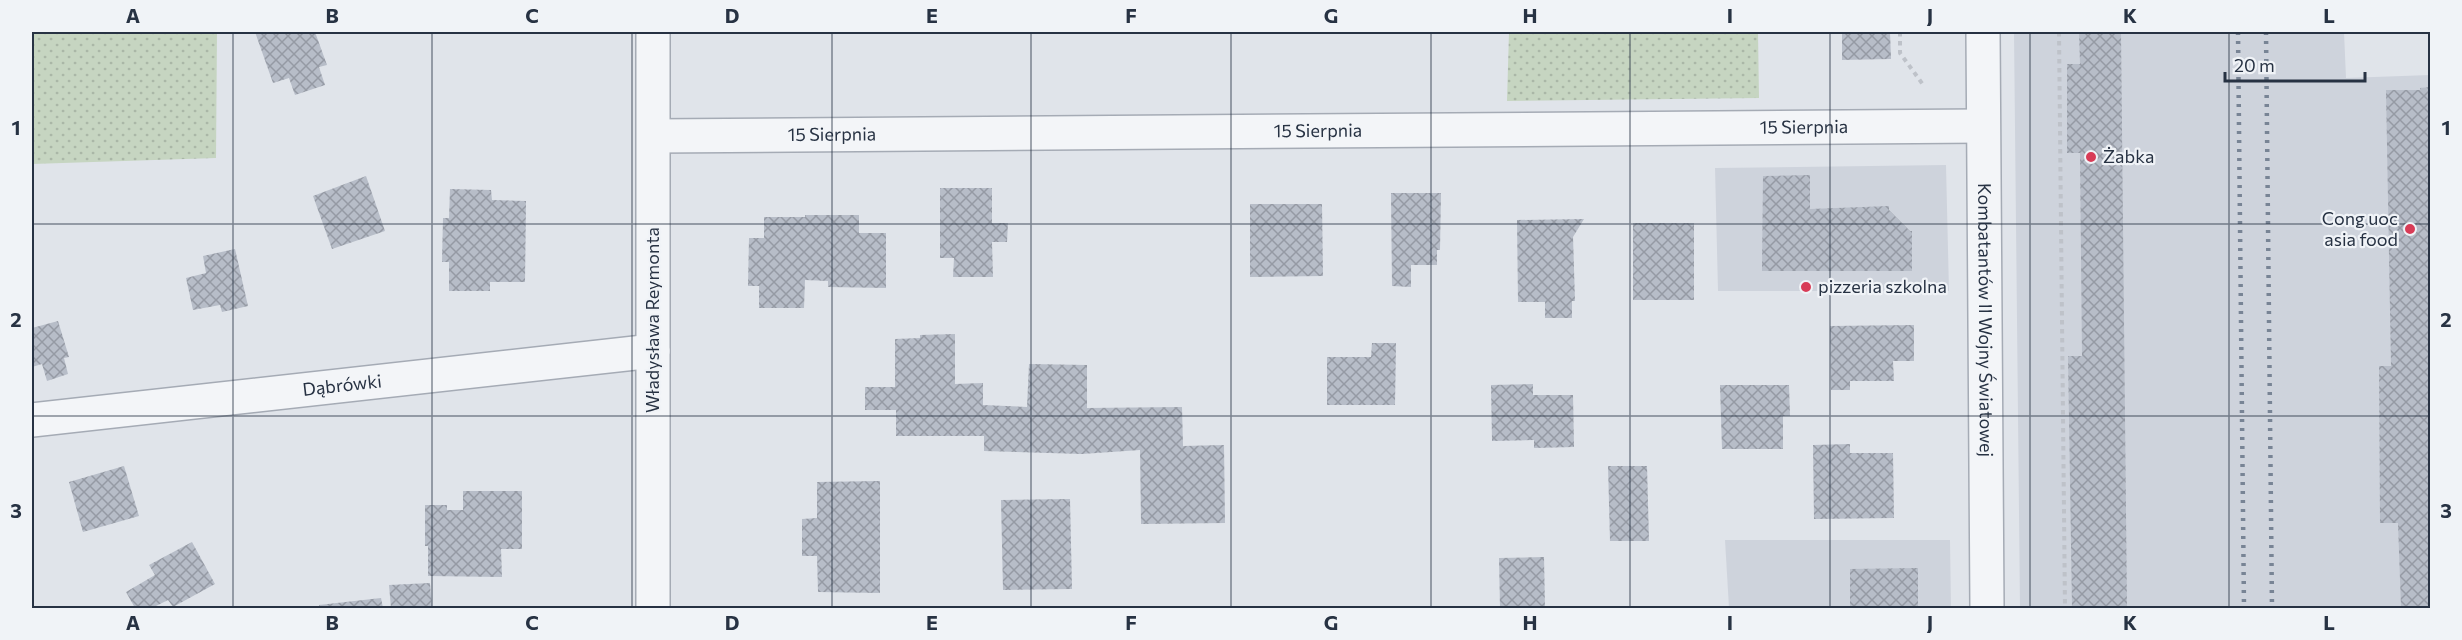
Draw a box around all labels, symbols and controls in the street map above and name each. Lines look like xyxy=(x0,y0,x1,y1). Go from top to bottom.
text: A xyxy=(126,3,140,27)
text: B xyxy=(325,3,339,27)
text: C xyxy=(525,3,539,27)
text: D xyxy=(725,3,739,27)
text: E xyxy=(926,3,938,27)
text: F xyxy=(1125,3,1137,27)
text: G xyxy=(1324,3,1338,27)
text: H xyxy=(1523,3,1538,27)
text: I xyxy=(1727,3,1733,27)
text: J xyxy=(1927,3,1933,27)
text: K xyxy=(2123,3,2137,27)
text: L xyxy=(2323,3,2335,27)
scale bar xyxy=(2225,45,2364,83)
text: 20 m xyxy=(2234,54,2275,76)
text: 1 xyxy=(11,115,21,139)
street label: 15 Sierpnia xyxy=(1760,115,1848,138)
text: 1 xyxy=(2441,115,2451,139)
street label: 15 Sierpnia xyxy=(1274,119,1362,141)
street label: 15 Sierpnia xyxy=(788,122,876,145)
place label: Żabka xyxy=(2103,145,2154,167)
marker: Żabka xyxy=(2084,150,2098,164)
street label: Kombatantów II Wojny Światowej xyxy=(1974,183,1998,457)
place label: Cong uoc asia food xyxy=(2322,207,2398,250)
marker: Cong uoc asia food xyxy=(2403,222,2417,236)
street label: Władysława Reymonta xyxy=(641,227,663,413)
place label: pizzeria szkolna xyxy=(1818,275,1947,297)
marker: pizzeria szkolna xyxy=(1799,280,1813,294)
text: 2 xyxy=(10,307,22,331)
text: 2 xyxy=(2440,307,2452,331)
street label: Dąbrówki xyxy=(301,369,383,400)
text: 3 xyxy=(10,498,22,522)
text: 3 xyxy=(2440,498,2452,522)
text: A xyxy=(126,610,140,634)
text: B xyxy=(325,610,339,634)
text: C xyxy=(525,610,539,634)
text: D xyxy=(725,610,739,634)
text: E xyxy=(926,610,938,634)
text: F xyxy=(1125,610,1137,634)
text: G xyxy=(1324,610,1338,634)
text: H xyxy=(1523,610,1538,634)
text: I xyxy=(1727,610,1733,634)
text: J xyxy=(1927,610,1933,634)
text: K xyxy=(2123,610,2137,634)
text: L xyxy=(2323,610,2335,634)

